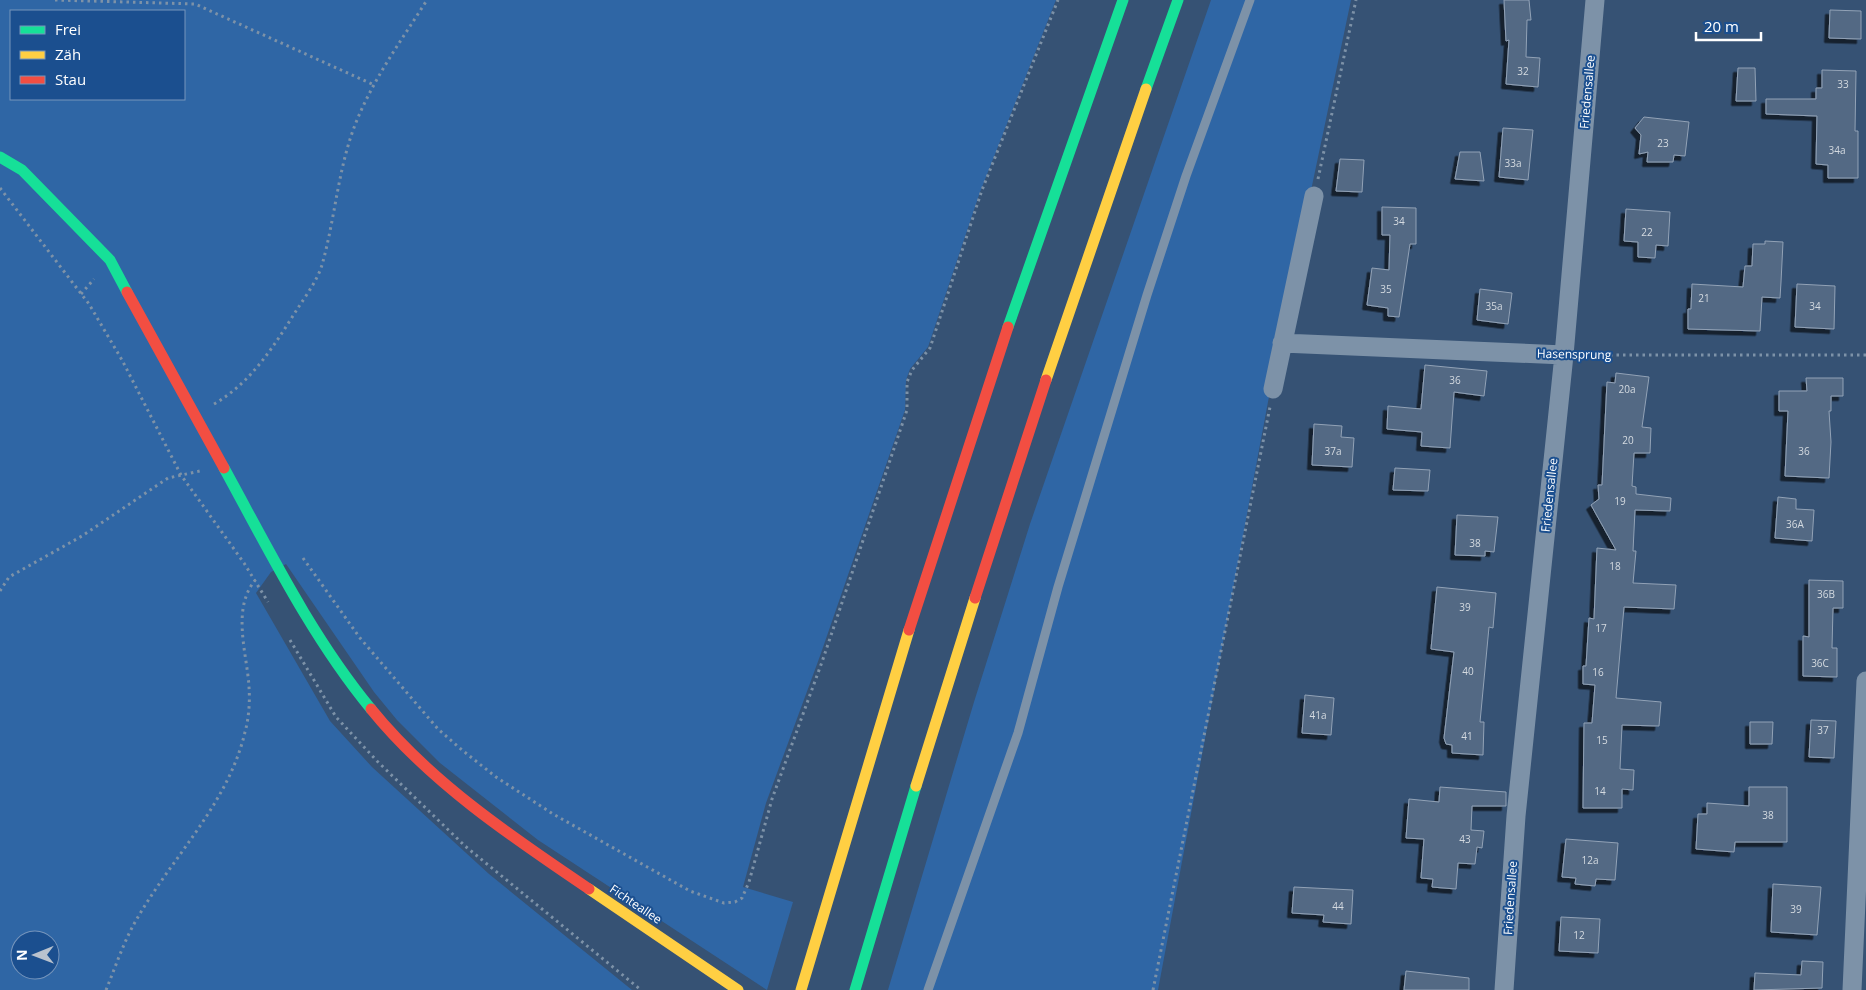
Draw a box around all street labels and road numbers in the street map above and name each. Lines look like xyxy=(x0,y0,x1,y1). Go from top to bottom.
street label: Friedensallee xyxy=(1575,54,1599,130)
street label: Hasensprung xyxy=(1537,345,1612,363)
street label: Friedensallee xyxy=(1537,457,1561,533)
street label: Friedensallee xyxy=(1499,860,1521,936)
street label: Fichteallee xyxy=(607,880,666,928)

